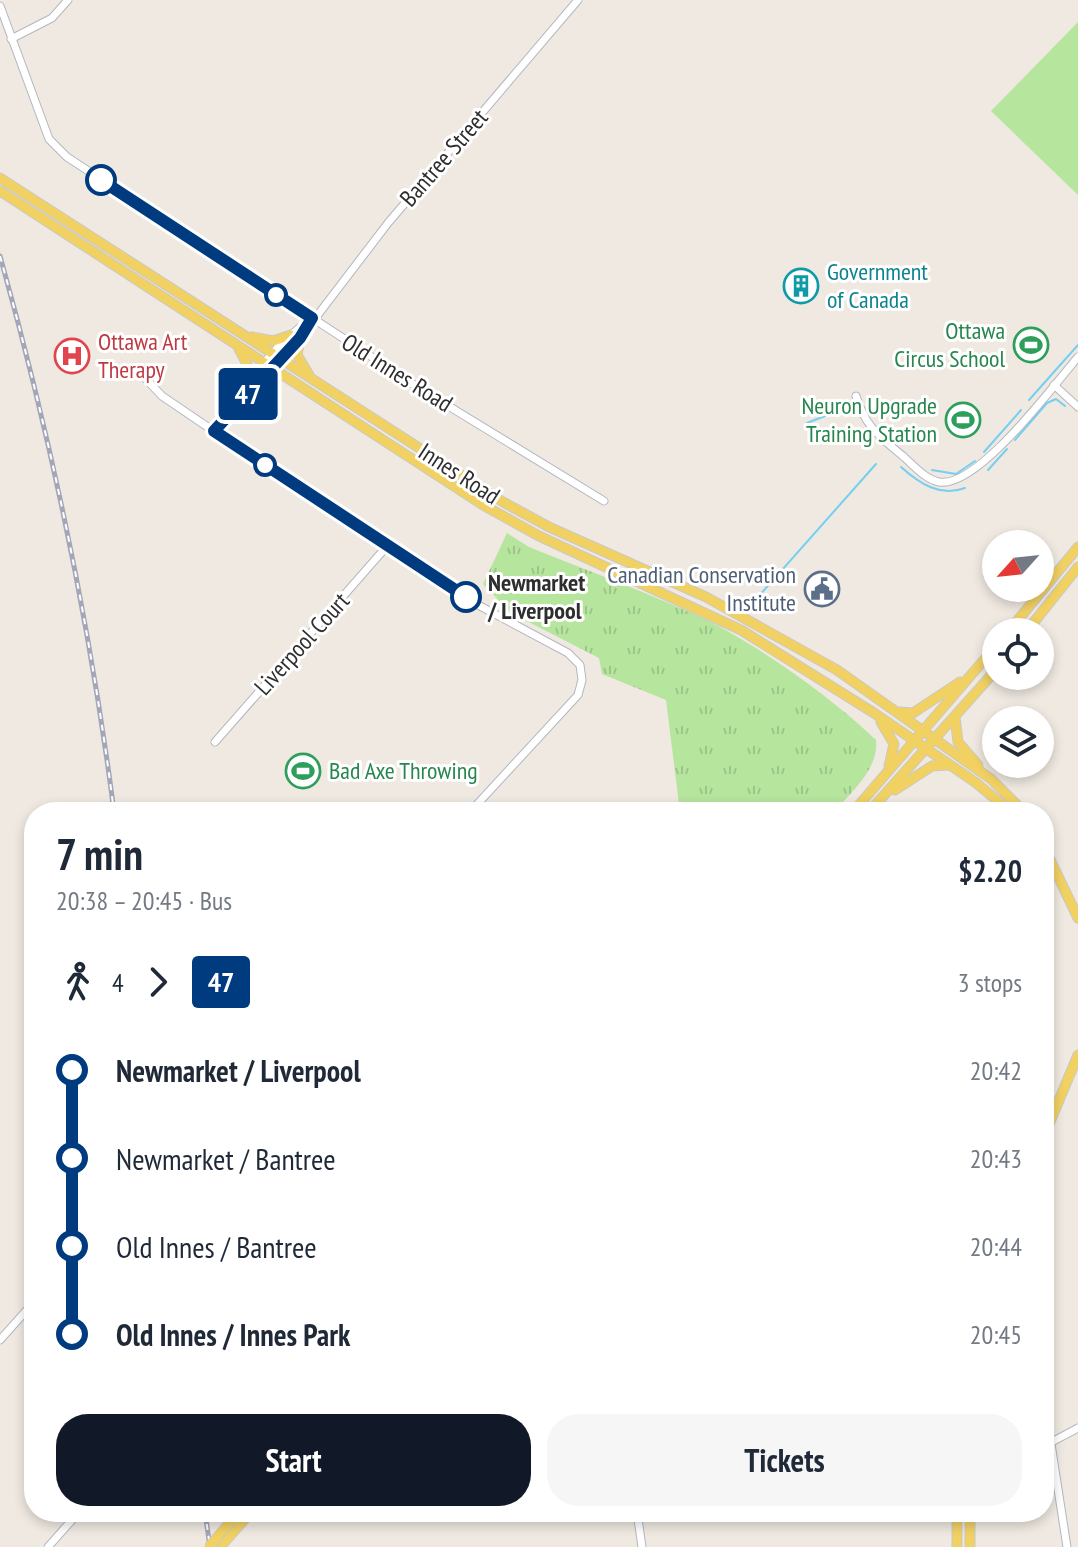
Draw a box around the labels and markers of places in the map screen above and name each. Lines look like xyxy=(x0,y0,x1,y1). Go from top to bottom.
unlabelled marker xyxy=(86,165,116,195)
place label: Government of Canada xyxy=(827,256,928,315)
building icon: Government of Canada xyxy=(782,267,820,305)
unlabelled marker xyxy=(265,284,287,306)
place label: Ottawa Circus School xyxy=(894,315,1005,374)
place label: Ottawa Art Therapy xyxy=(98,326,188,385)
sports icon: Ottawa Circus School xyxy=(1012,326,1050,364)
hospital icon: Ottawa Art Therapy xyxy=(53,337,91,375)
place label: Neuron Upgrade Training Station xyxy=(801,390,937,449)
sports icon: Neuron Upgrade Training Station xyxy=(944,401,982,439)
unlabelled marker xyxy=(254,454,276,476)
place label: Canadian Conservation Institute xyxy=(607,559,796,618)
place label: Newmarket / Liverpool xyxy=(487,567,585,626)
public building icon: Canadian Conservation Institute xyxy=(803,570,841,608)
marker: Newmarket / Liverpool xyxy=(451,582,481,612)
sports icon: Bad Axe Throwing xyxy=(284,752,322,790)
place label: Bad Axe Throwing xyxy=(329,755,478,786)

